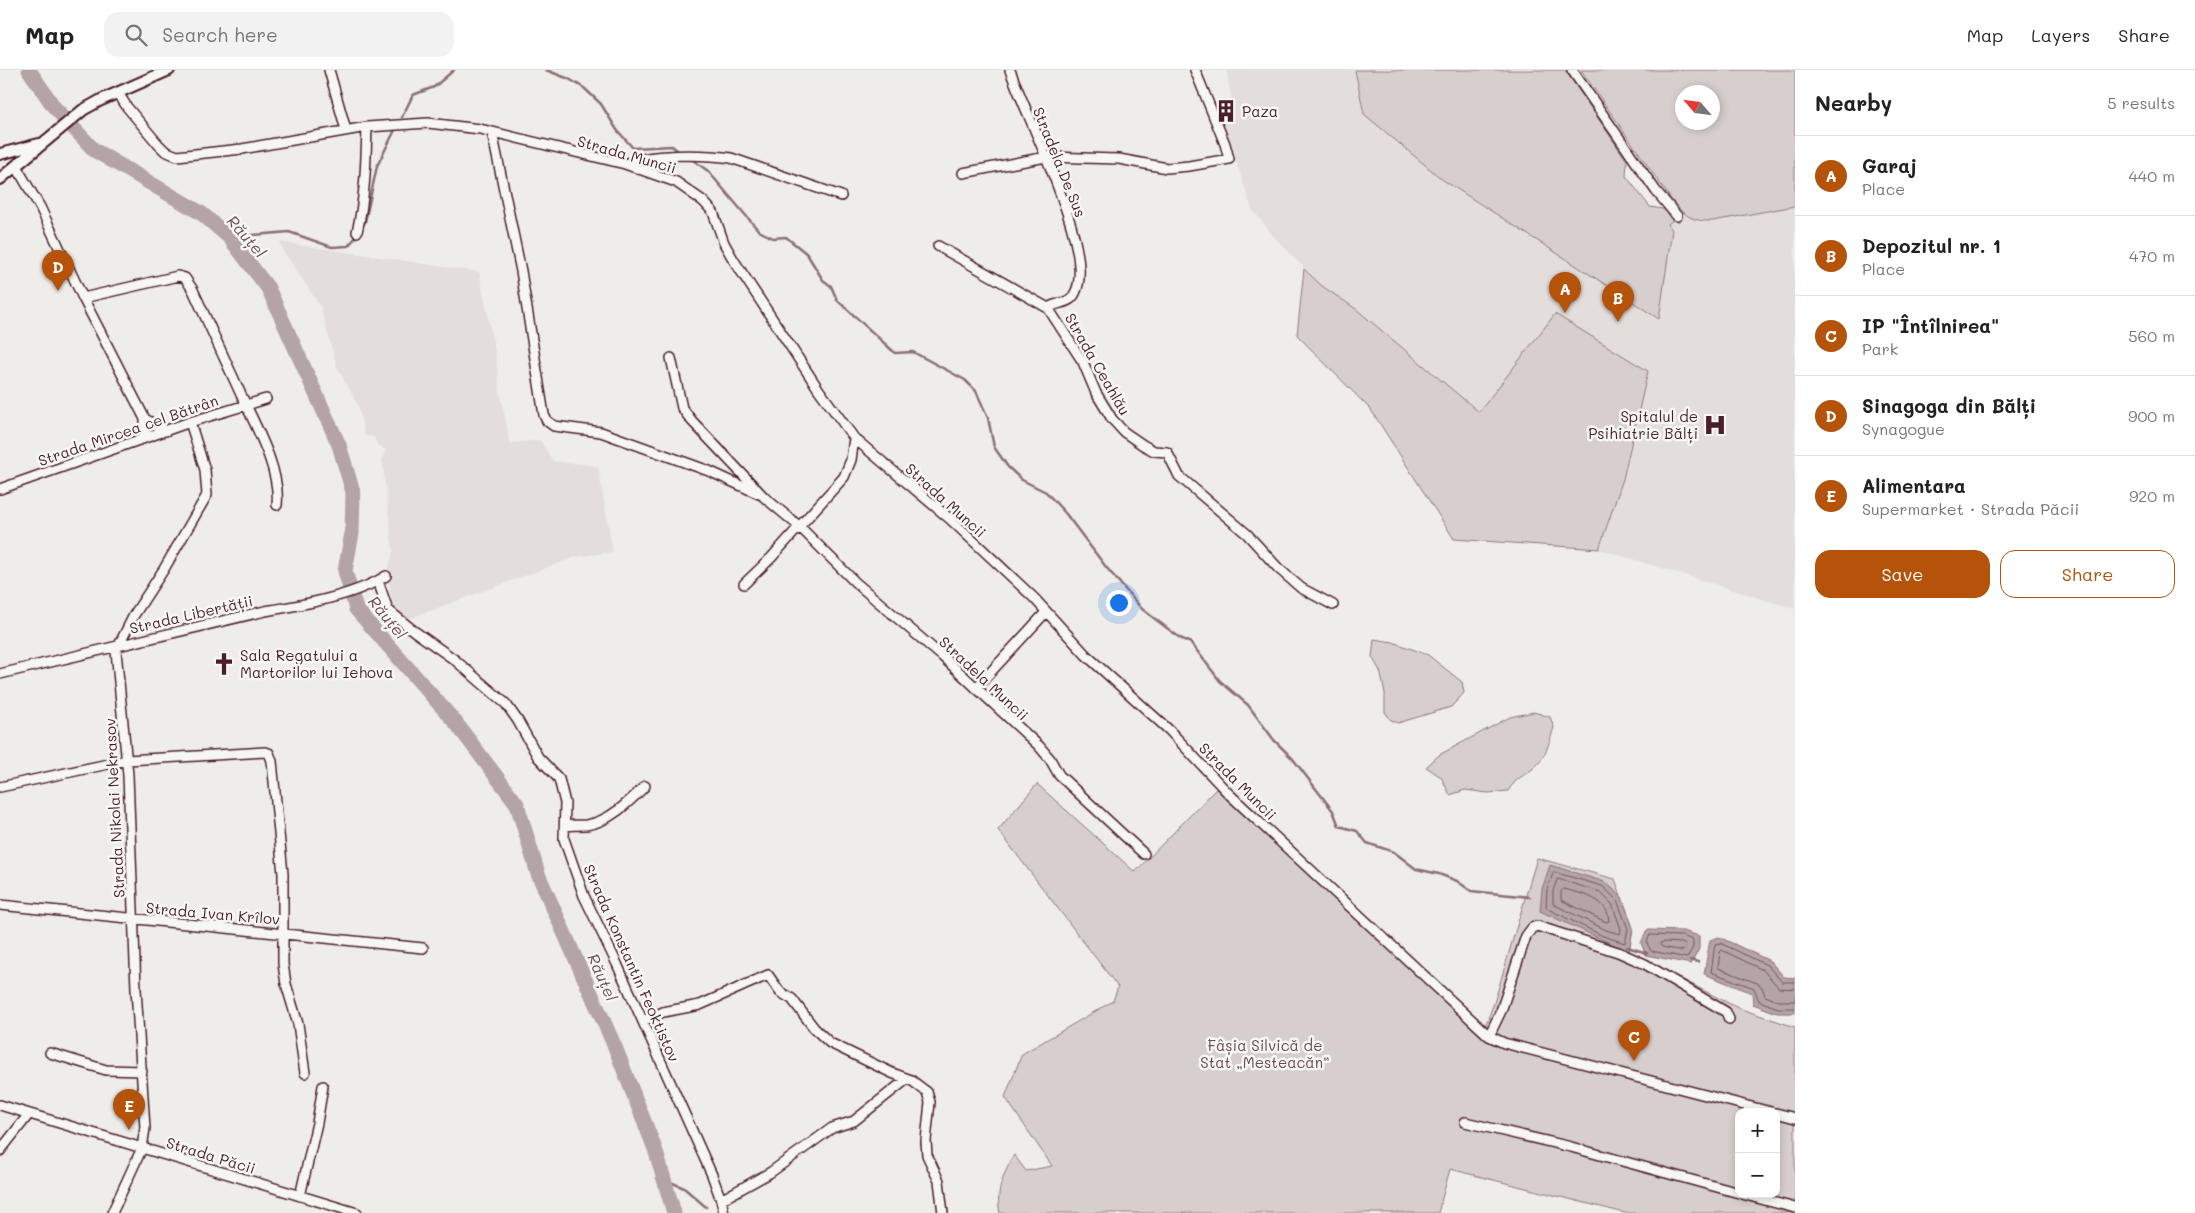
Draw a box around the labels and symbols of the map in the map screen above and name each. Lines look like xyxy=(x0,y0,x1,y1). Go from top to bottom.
north arrow xyxy=(1675,85,1720,130)
building icon: Paza xyxy=(1213,98,1239,124)
place label: Paza xyxy=(1242,101,1278,121)
street label: Stradela De Sus xyxy=(1029,104,1091,220)
street label: Strada Muncii xyxy=(575,130,679,178)
water label: Răuțel xyxy=(222,210,271,262)
pin: D xyxy=(42,250,74,291)
pin: A xyxy=(1549,272,1581,313)
pin: B xyxy=(1602,281,1634,322)
street label: Strada Ceahlău xyxy=(1061,309,1135,419)
street label: Strada Mircea cel Bătrân xyxy=(35,390,221,470)
place label: Spitalul de Psihiatrie Bălți xyxy=(1588,406,1698,444)
hospital icon: Spitalul de Psihiatrie Bălți xyxy=(1702,412,1728,438)
street label: Strada Muncii xyxy=(901,458,991,542)
street label: Strada Libertății xyxy=(127,590,255,639)
your location xyxy=(1106,590,1132,616)
water label: Răuțel xyxy=(363,591,412,644)
street label: Stradela Muncii xyxy=(935,631,1033,725)
place label: Sala Regatului a Martorilor lui Iehova xyxy=(240,645,393,682)
church icon: Sala Regatului a Martorilor lui Iehova xyxy=(211,651,237,677)
street label: Strada Nikolai Nekrasov xyxy=(99,718,129,898)
street label: Strada Muncii xyxy=(1195,738,1281,824)
street label: Strada Konstantin Feoktistov xyxy=(579,861,685,1065)
street label: Strada Ivan Krîlov xyxy=(145,897,281,929)
water label: Răuțel xyxy=(582,950,623,1004)
pin: C xyxy=(1618,1020,1650,1061)
park label: Fâșia Silvică de Stat „Mesteacăn“ xyxy=(1200,1035,1330,1072)
pin: E xyxy=(113,1089,145,1130)
street label: Strada Păcii xyxy=(164,1132,258,1178)

